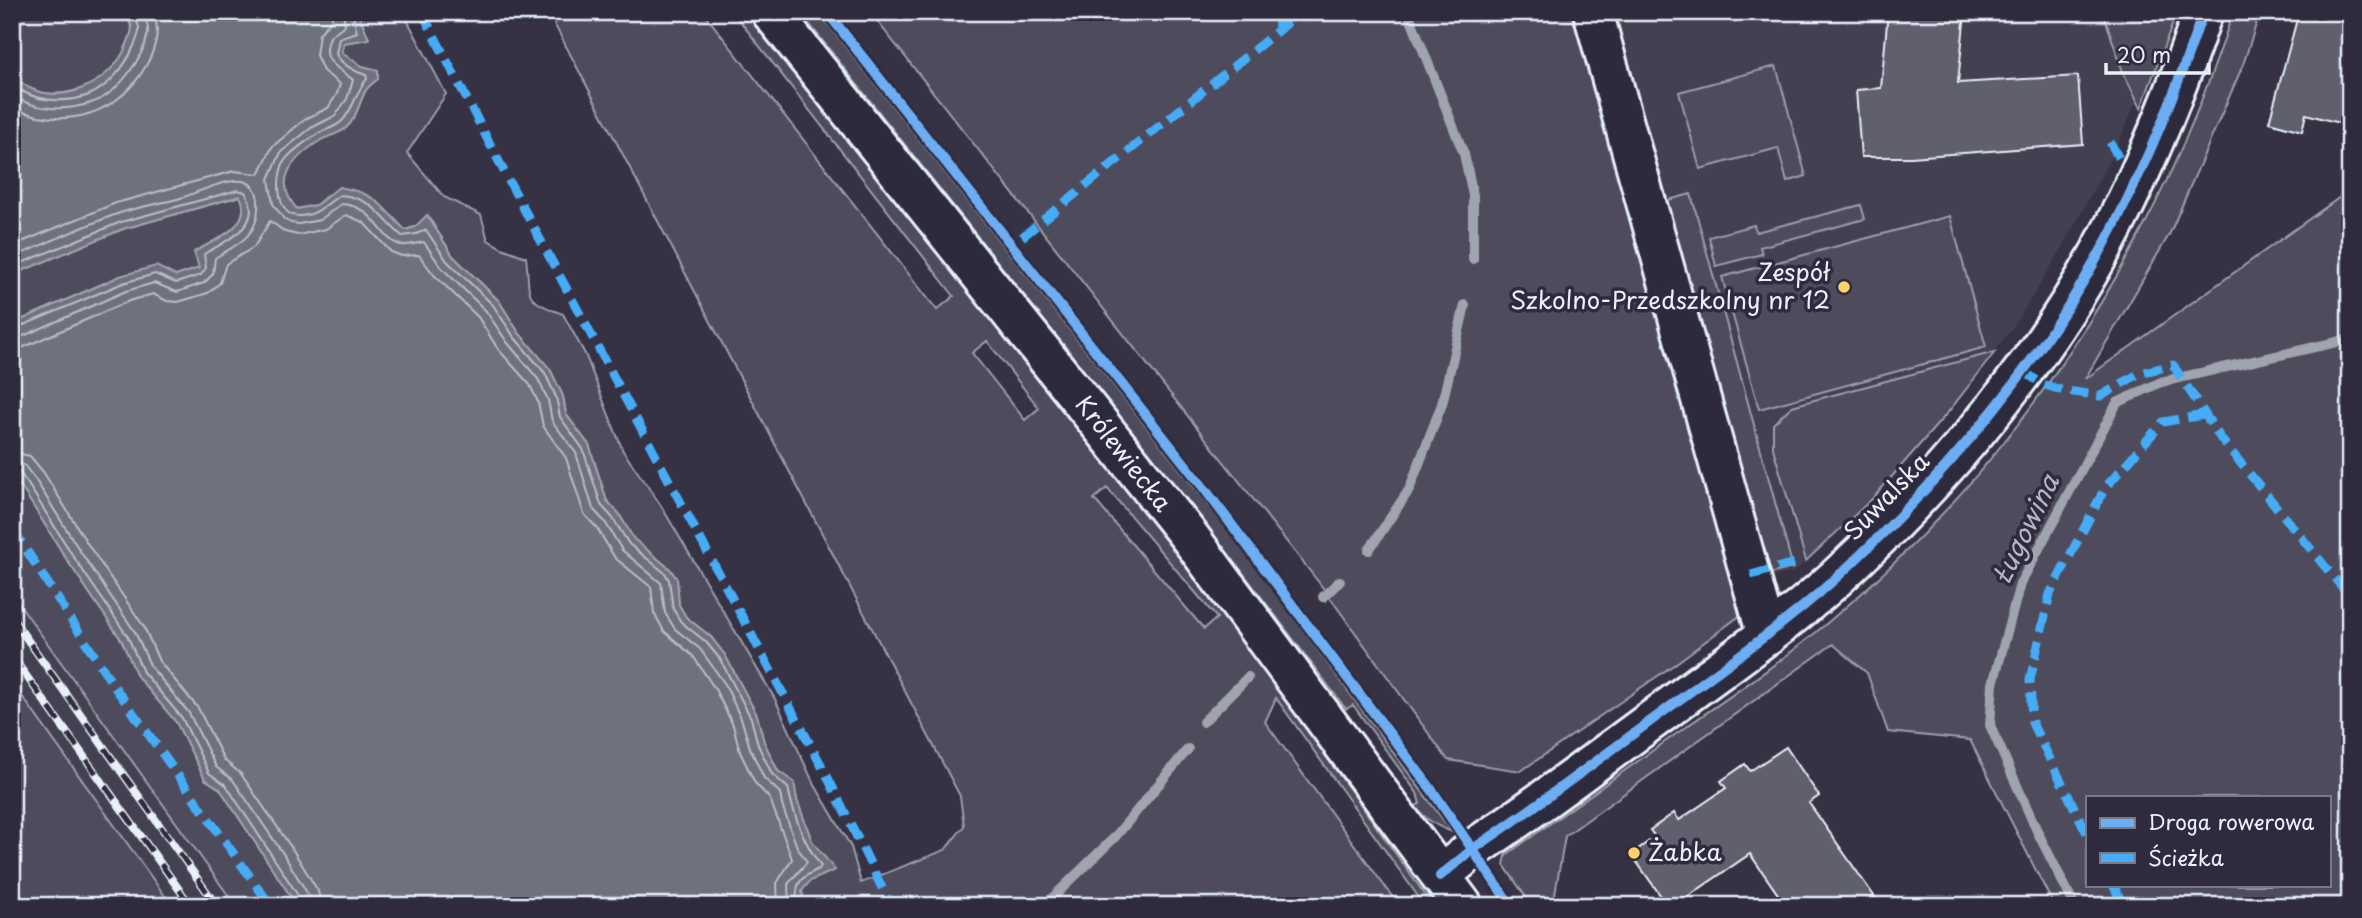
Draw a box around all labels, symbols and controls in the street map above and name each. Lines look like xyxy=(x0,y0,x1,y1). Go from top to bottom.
scale bar xyxy=(2106,32,2210,76)
text: 20 m xyxy=(2117,38,2171,70)
place label: Zespół Szkolno-Przedszkolny nr 12 xyxy=(1510,253,1830,317)
marker: Zespół Szkolno-Przedszkolny nr 12 xyxy=(1836,279,1852,295)
street label: Królewiecka xyxy=(1068,387,1182,519)
street label: Suwalska xyxy=(1834,444,1937,548)
water label: Ługowina xyxy=(1982,467,2068,589)
legend xyxy=(2086,796,2330,886)
text: Droga rowerowa xyxy=(2148,805,2314,837)
place label: Żabka xyxy=(1648,833,1722,869)
text: Ścieżka xyxy=(2148,841,2224,873)
marker: Żabka xyxy=(1626,845,1642,861)

